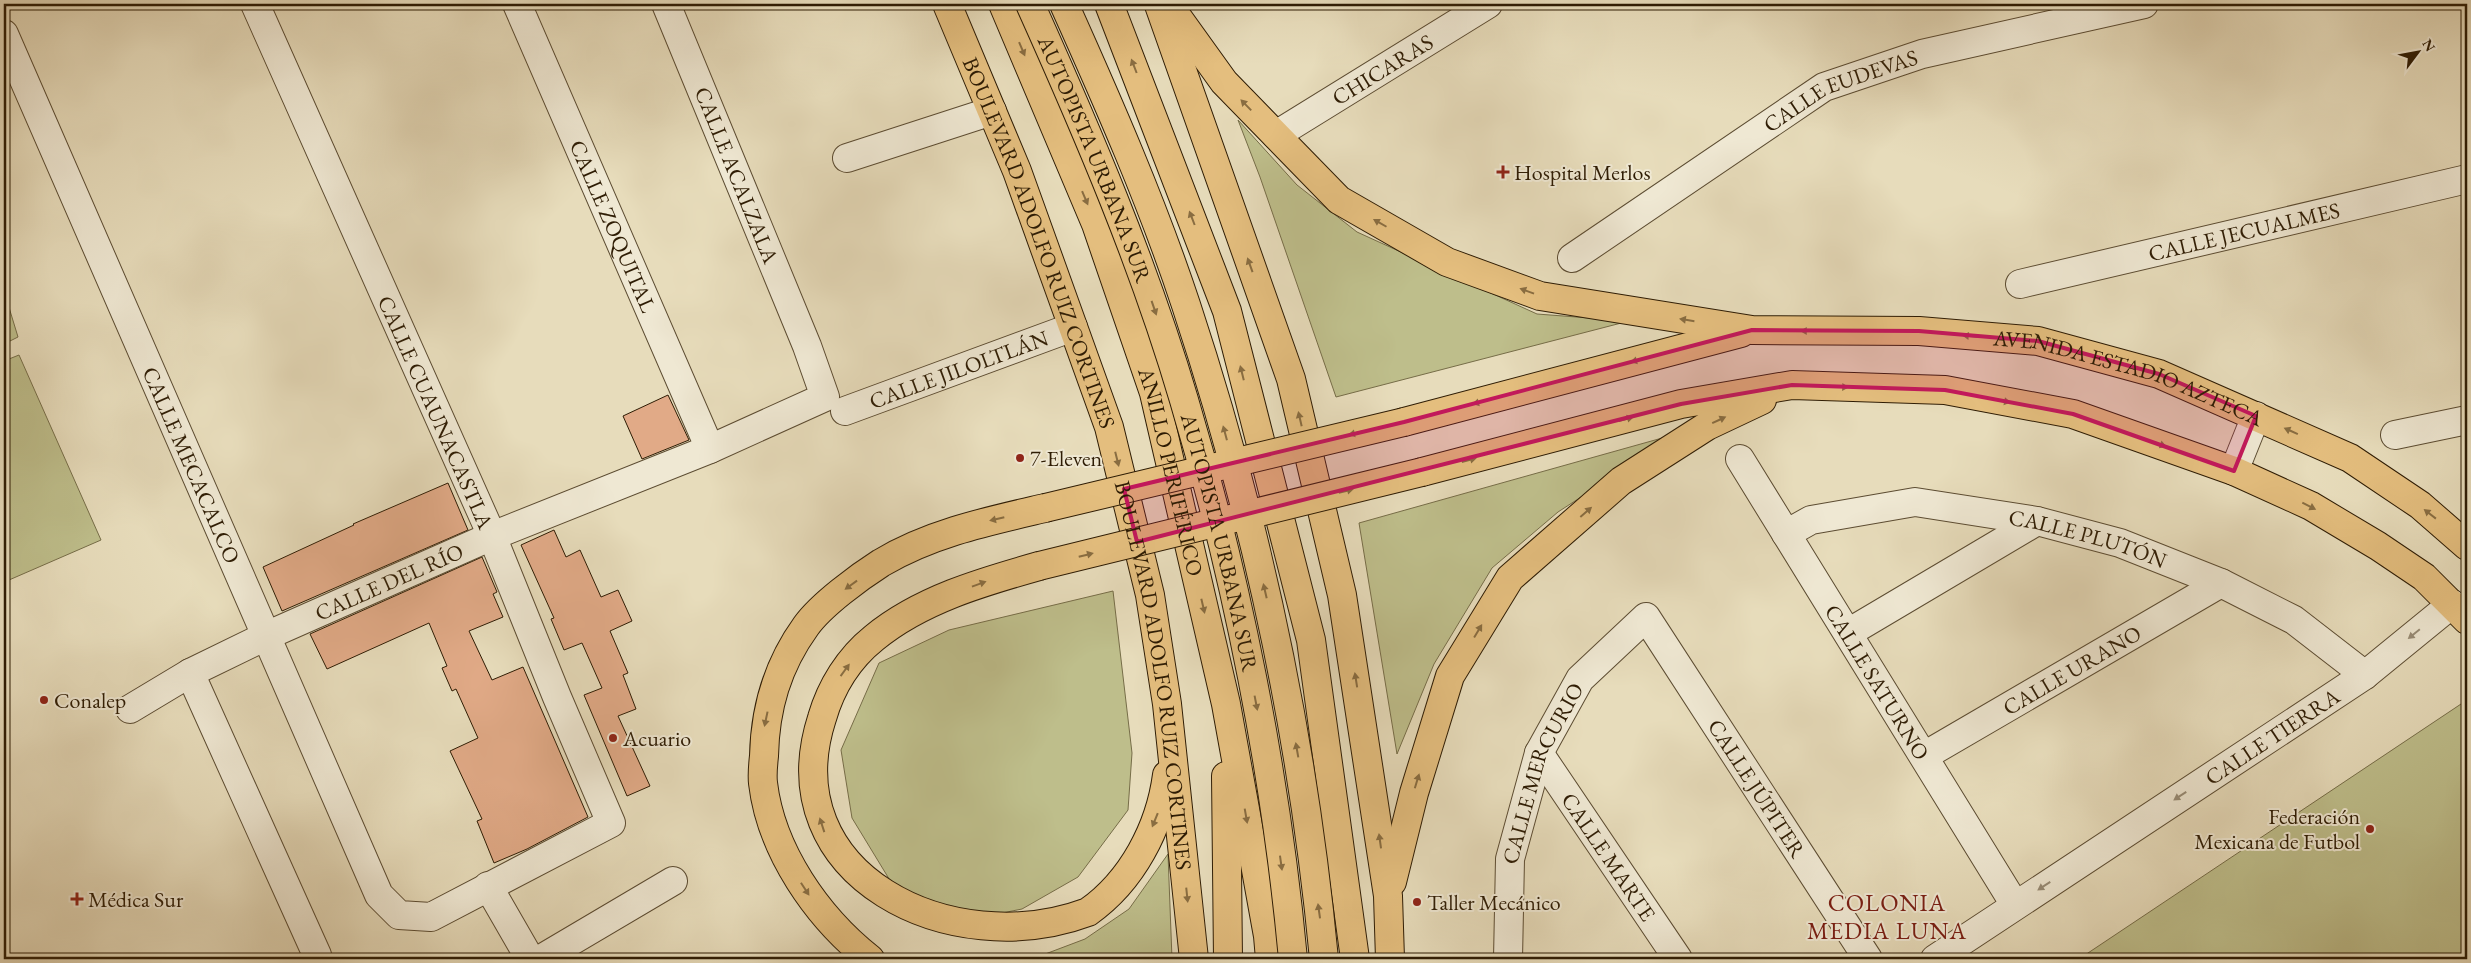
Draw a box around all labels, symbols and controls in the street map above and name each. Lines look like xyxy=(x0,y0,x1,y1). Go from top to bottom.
street label: CHICARAS xyxy=(1327,27,1439,112)
north arrow xyxy=(2394,28,2444,78)
street label: AUTOPISTA URBANA SUR xyxy=(1031,30,1158,287)
text: N xyxy=(2418,36,2440,55)
one-way arrow xyxy=(1018,42,1026,56)
street label: CALLE EUDEVAS xyxy=(1758,43,1921,139)
street label: BOULEVARD ADOLFO RUIZ CORTINES xyxy=(956,53,1122,432)
one-way arrow xyxy=(1130,59,1138,74)
street label: CALLE ACALZALA xyxy=(688,83,786,269)
one-way arrow xyxy=(1240,99,1252,111)
street label: CALLE ZOQUITAL xyxy=(563,136,663,317)
place label: Hospital Merlos xyxy=(1514,158,1651,187)
marker: Hospital Merlos xyxy=(1496,165,1510,179)
one-way arrow xyxy=(1081,191,1089,205)
street label: CALLE JECUALMES xyxy=(2145,195,2343,268)
one-way arrow xyxy=(1188,211,1195,226)
one-way arrow xyxy=(1374,219,1387,228)
one-way arrow xyxy=(1246,257,1254,272)
one-way arrow xyxy=(1519,287,1534,295)
street label: CALLE CUAUNACASTLA xyxy=(371,291,500,534)
one-way arrow xyxy=(1151,301,1158,316)
one-way arrow xyxy=(1679,315,1695,323)
street label: CALLE JILOLTLÁN xyxy=(865,323,1053,416)
street label: AVENIDA ESTADIO AZTECA xyxy=(1991,323,2268,433)
one-way arrow xyxy=(1799,326,1815,334)
one-way arrow xyxy=(1962,331,1978,339)
one-way arrow xyxy=(1630,357,1645,365)
street label: CALLE MECACALCO xyxy=(136,362,247,568)
street label: ANILLO PERIFÉRICO xyxy=(1131,362,1210,579)
one-way arrow xyxy=(1238,365,1246,380)
one-way arrow xyxy=(1833,383,1849,391)
one-way arrow xyxy=(1995,397,2011,405)
one-way arrow xyxy=(1473,398,1488,406)
street label: AUTOPISTA URBANA SUR xyxy=(1173,409,1265,674)
one-way arrow xyxy=(1296,411,1304,427)
one-way arrow xyxy=(1618,415,1634,423)
one-way arrow xyxy=(1712,416,1726,424)
one-way arrow xyxy=(1221,426,1229,441)
one-way arrow xyxy=(2284,427,2298,435)
one-way arrow xyxy=(1349,429,1364,437)
one-way arrow xyxy=(2151,441,2166,448)
place label: 7-Eleven xyxy=(1030,444,1103,473)
one-way arrow xyxy=(1113,451,1121,466)
marker: 7-Eleven xyxy=(1014,452,1026,464)
one-way arrow xyxy=(1461,456,1476,464)
street label: BOULEVARD ADOLFO RUIZ CORTINES xyxy=(1108,478,1198,872)
one-way arrow xyxy=(1338,487,1353,495)
one-way arrow xyxy=(2302,502,2316,510)
street label: CALLE PLUTÓN xyxy=(2007,503,2171,575)
one-way arrow xyxy=(1580,507,1592,518)
one-way arrow xyxy=(2424,508,2437,519)
one-way arrow xyxy=(990,515,1005,523)
street label: CALLE DEL RÍO xyxy=(310,536,468,628)
one-way arrow xyxy=(1079,551,1094,559)
one-way arrow xyxy=(844,580,857,590)
one-way arrow xyxy=(972,580,987,588)
one-way arrow xyxy=(1261,583,1269,598)
one-way arrow xyxy=(1199,598,1207,613)
street label: CALLE SATURNO xyxy=(1818,599,1936,766)
street label: CALLE URANO xyxy=(1997,619,2147,722)
one-way arrow xyxy=(1473,625,1482,638)
one-way arrow xyxy=(2408,629,2421,640)
one-way arrow xyxy=(840,663,850,677)
one-way arrow xyxy=(1351,672,1359,688)
street label: CALLE MERCURIO xyxy=(1495,677,1590,867)
street label: CALLE TIERRA xyxy=(2199,681,2346,792)
place label: Conalep xyxy=(54,686,126,715)
marker: Conalep xyxy=(38,694,50,706)
one-way arrow xyxy=(1252,695,1260,711)
one-way arrow xyxy=(762,711,770,727)
street label: CALLE JÚPITER xyxy=(1701,713,1812,863)
place label: Acuario xyxy=(622,724,691,753)
marker: Acuario xyxy=(607,732,619,744)
one-way arrow xyxy=(1293,742,1301,757)
one-way arrow xyxy=(1414,773,1422,788)
street label: CALLE MARTE xyxy=(1555,787,1662,927)
one-way arrow xyxy=(2173,792,2187,801)
place label: Federación Mexicana de Futbol xyxy=(2194,802,2360,856)
one-way arrow xyxy=(1243,809,1251,825)
one-way arrow xyxy=(1151,813,1159,828)
one-way arrow xyxy=(818,817,826,832)
marker: Federación Mexicana de Futbol xyxy=(2364,823,2376,835)
one-way arrow xyxy=(1376,833,1384,849)
one-way arrow xyxy=(1278,855,1286,871)
one-way arrow xyxy=(2037,881,2051,890)
one-way arrow xyxy=(801,883,810,896)
place label: Médica Sur xyxy=(88,885,184,914)
one-way arrow xyxy=(1183,887,1191,903)
district label: COLONIA MEDIA LUNA xyxy=(1807,887,1967,946)
place label: Taller Mecánico xyxy=(1427,888,1561,917)
marker: Médica Sur xyxy=(70,892,84,906)
marker: Taller Mecánico xyxy=(1411,896,1423,908)
one-way arrow xyxy=(1315,902,1323,918)

